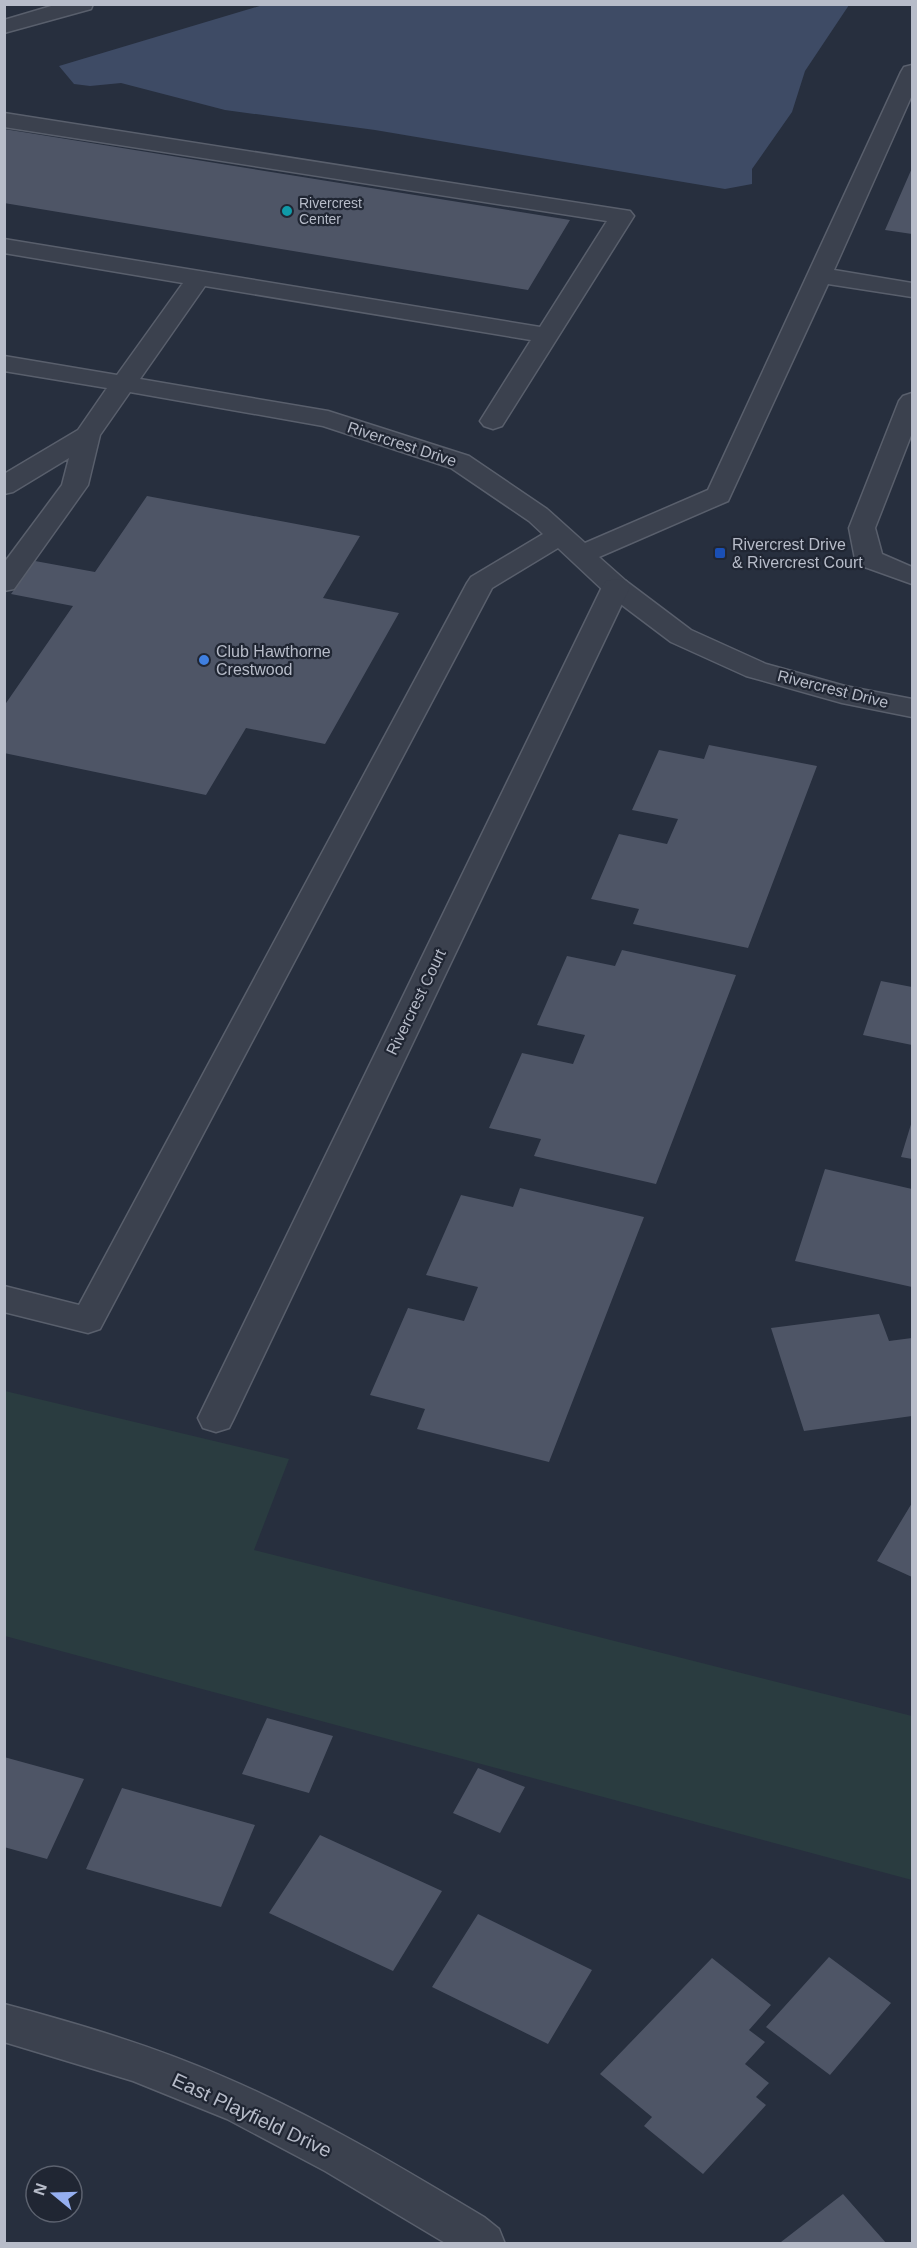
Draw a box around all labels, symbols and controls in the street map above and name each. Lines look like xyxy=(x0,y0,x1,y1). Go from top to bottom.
place label: Rivercrest Center xyxy=(299,195,362,227)
marker: Rivercrest Center xyxy=(280,204,294,218)
street label: Rivercrest Drive xyxy=(345,418,459,470)
place label: Rivercrest Drive & Rivercrest Court xyxy=(732,536,863,571)
marker: Rivercrest Drive & Rivercrest Court xyxy=(713,546,727,560)
place label: Club Hawthorne Crestwood xyxy=(216,643,331,678)
marker: Club Hawthorne Crestwood xyxy=(197,653,211,667)
street label: Rivercrest Drive xyxy=(776,667,890,711)
street label: Rivercrest Court xyxy=(383,946,449,1058)
street label: East Playfield Drive xyxy=(169,2068,335,2162)
north arrow xyxy=(24,2164,84,2224)
text: N xyxy=(30,2181,50,2198)

